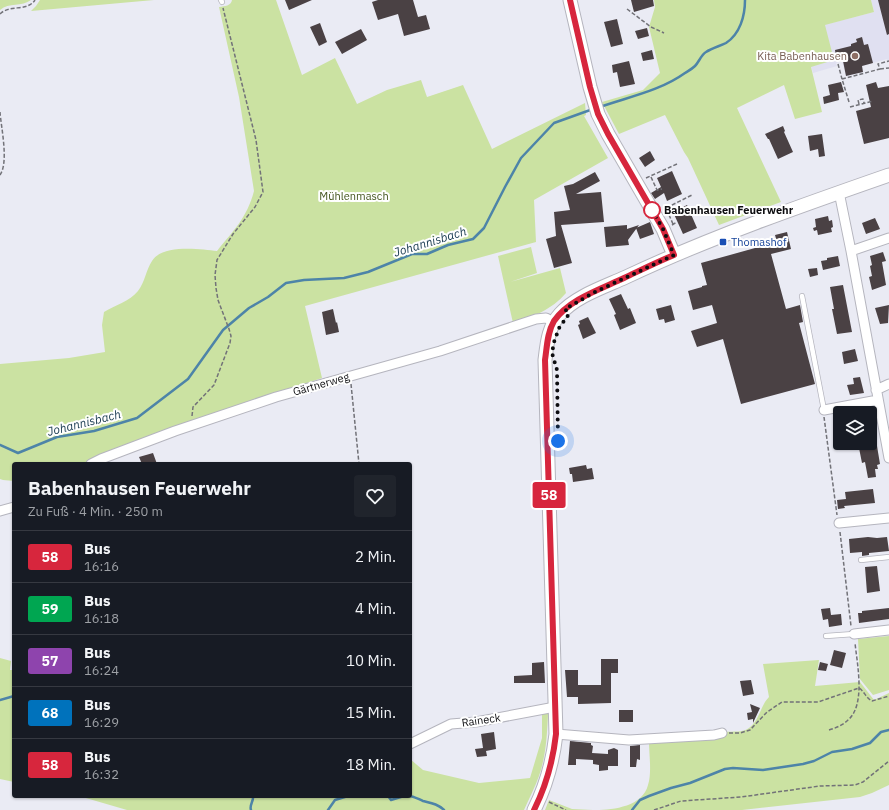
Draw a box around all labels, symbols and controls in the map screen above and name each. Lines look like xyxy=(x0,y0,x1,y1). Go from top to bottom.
place label: Kita Babenhausen xyxy=(757,49,847,63)
marker: Kita Babenhausen xyxy=(850,51,860,61)
park label: Mühlenmasch xyxy=(319,189,389,203)
marker: Babenhausen Feuerwehr xyxy=(643,201,661,219)
place label: Babenhausen Feuerwehr xyxy=(664,203,794,217)
water label: Johannisbach xyxy=(392,223,468,260)
place label: Thomashof xyxy=(731,235,787,249)
marker: Thomashof xyxy=(718,237,728,247)
street label: Gärtnerweg xyxy=(291,369,351,399)
water label: Johannisbach xyxy=(46,406,122,439)
map controls xyxy=(833,406,877,450)
button: layers xyxy=(833,406,877,450)
your location xyxy=(548,431,568,451)
button: heart xyxy=(354,475,396,517)
text: Babenhausen Feuerwehr xyxy=(28,476,251,500)
line badge: 58 xyxy=(531,482,567,508)
text: 58 xyxy=(541,486,557,504)
text: Zu Fuß · 4 Min. · 250 m xyxy=(28,503,163,520)
text: Bus xyxy=(84,539,111,558)
text: 2 Min. xyxy=(355,547,396,566)
text: 58 xyxy=(42,548,58,566)
text: 16:16 xyxy=(84,558,119,575)
text: Bus xyxy=(84,591,111,610)
text: 4 Min. xyxy=(355,599,396,618)
text: 59 xyxy=(42,600,58,618)
text: 16:18 xyxy=(84,610,119,627)
text: Bus xyxy=(84,643,111,662)
text: 10 Min. xyxy=(346,651,396,670)
text: 57 xyxy=(42,652,58,670)
text: 16:24 xyxy=(84,662,119,679)
text: Bus xyxy=(84,695,111,714)
text: 15 Min. xyxy=(346,703,396,722)
text: 68 xyxy=(42,704,58,722)
street label: Raineck xyxy=(461,710,502,730)
text: 16:29 xyxy=(84,714,119,731)
text: Bus xyxy=(84,747,111,766)
text: 18 Min. xyxy=(346,755,396,774)
text: 58 xyxy=(42,756,58,774)
text: 16:32 xyxy=(84,766,119,783)

